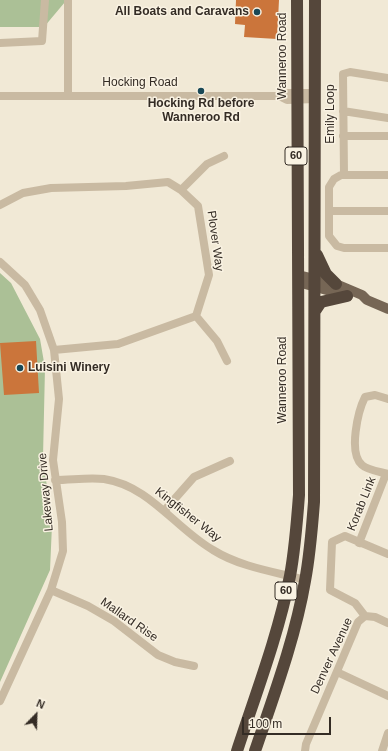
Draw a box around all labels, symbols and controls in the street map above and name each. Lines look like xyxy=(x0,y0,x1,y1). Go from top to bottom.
place label: All Boats and Caravans xyxy=(115,5,249,19)
marker: All Boats and Caravans xyxy=(252,7,262,17)
street label: Wanneroo Road xyxy=(276,13,290,99)
street label: Hocking Road xyxy=(102,76,178,90)
street label: Emily Loop xyxy=(324,84,338,144)
marker: Hocking Rd before Wanneroo Rd xyxy=(196,86,206,96)
place label: Hocking Rd before Wanneroo Rd xyxy=(148,97,254,125)
road number: 60 xyxy=(285,147,307,165)
street label: Plover Way xyxy=(204,210,226,272)
street label: Wanneroo Road xyxy=(276,337,290,423)
place label: Luisini Winery xyxy=(28,361,110,375)
marker: Luisini Winery xyxy=(15,363,25,373)
street label: Lakeway Drive xyxy=(35,452,57,532)
street label: Korab Link xyxy=(345,475,379,533)
street label: Kingfisher Way xyxy=(152,485,224,545)
road number: 60 xyxy=(275,582,297,600)
street label: Mallard Rise xyxy=(98,595,160,645)
street label: Denver Avenue xyxy=(308,616,356,696)
north arrow xyxy=(16,695,56,735)
text: N xyxy=(35,697,47,711)
scale bar xyxy=(244,709,333,735)
text: 100 m xyxy=(249,717,282,731)

